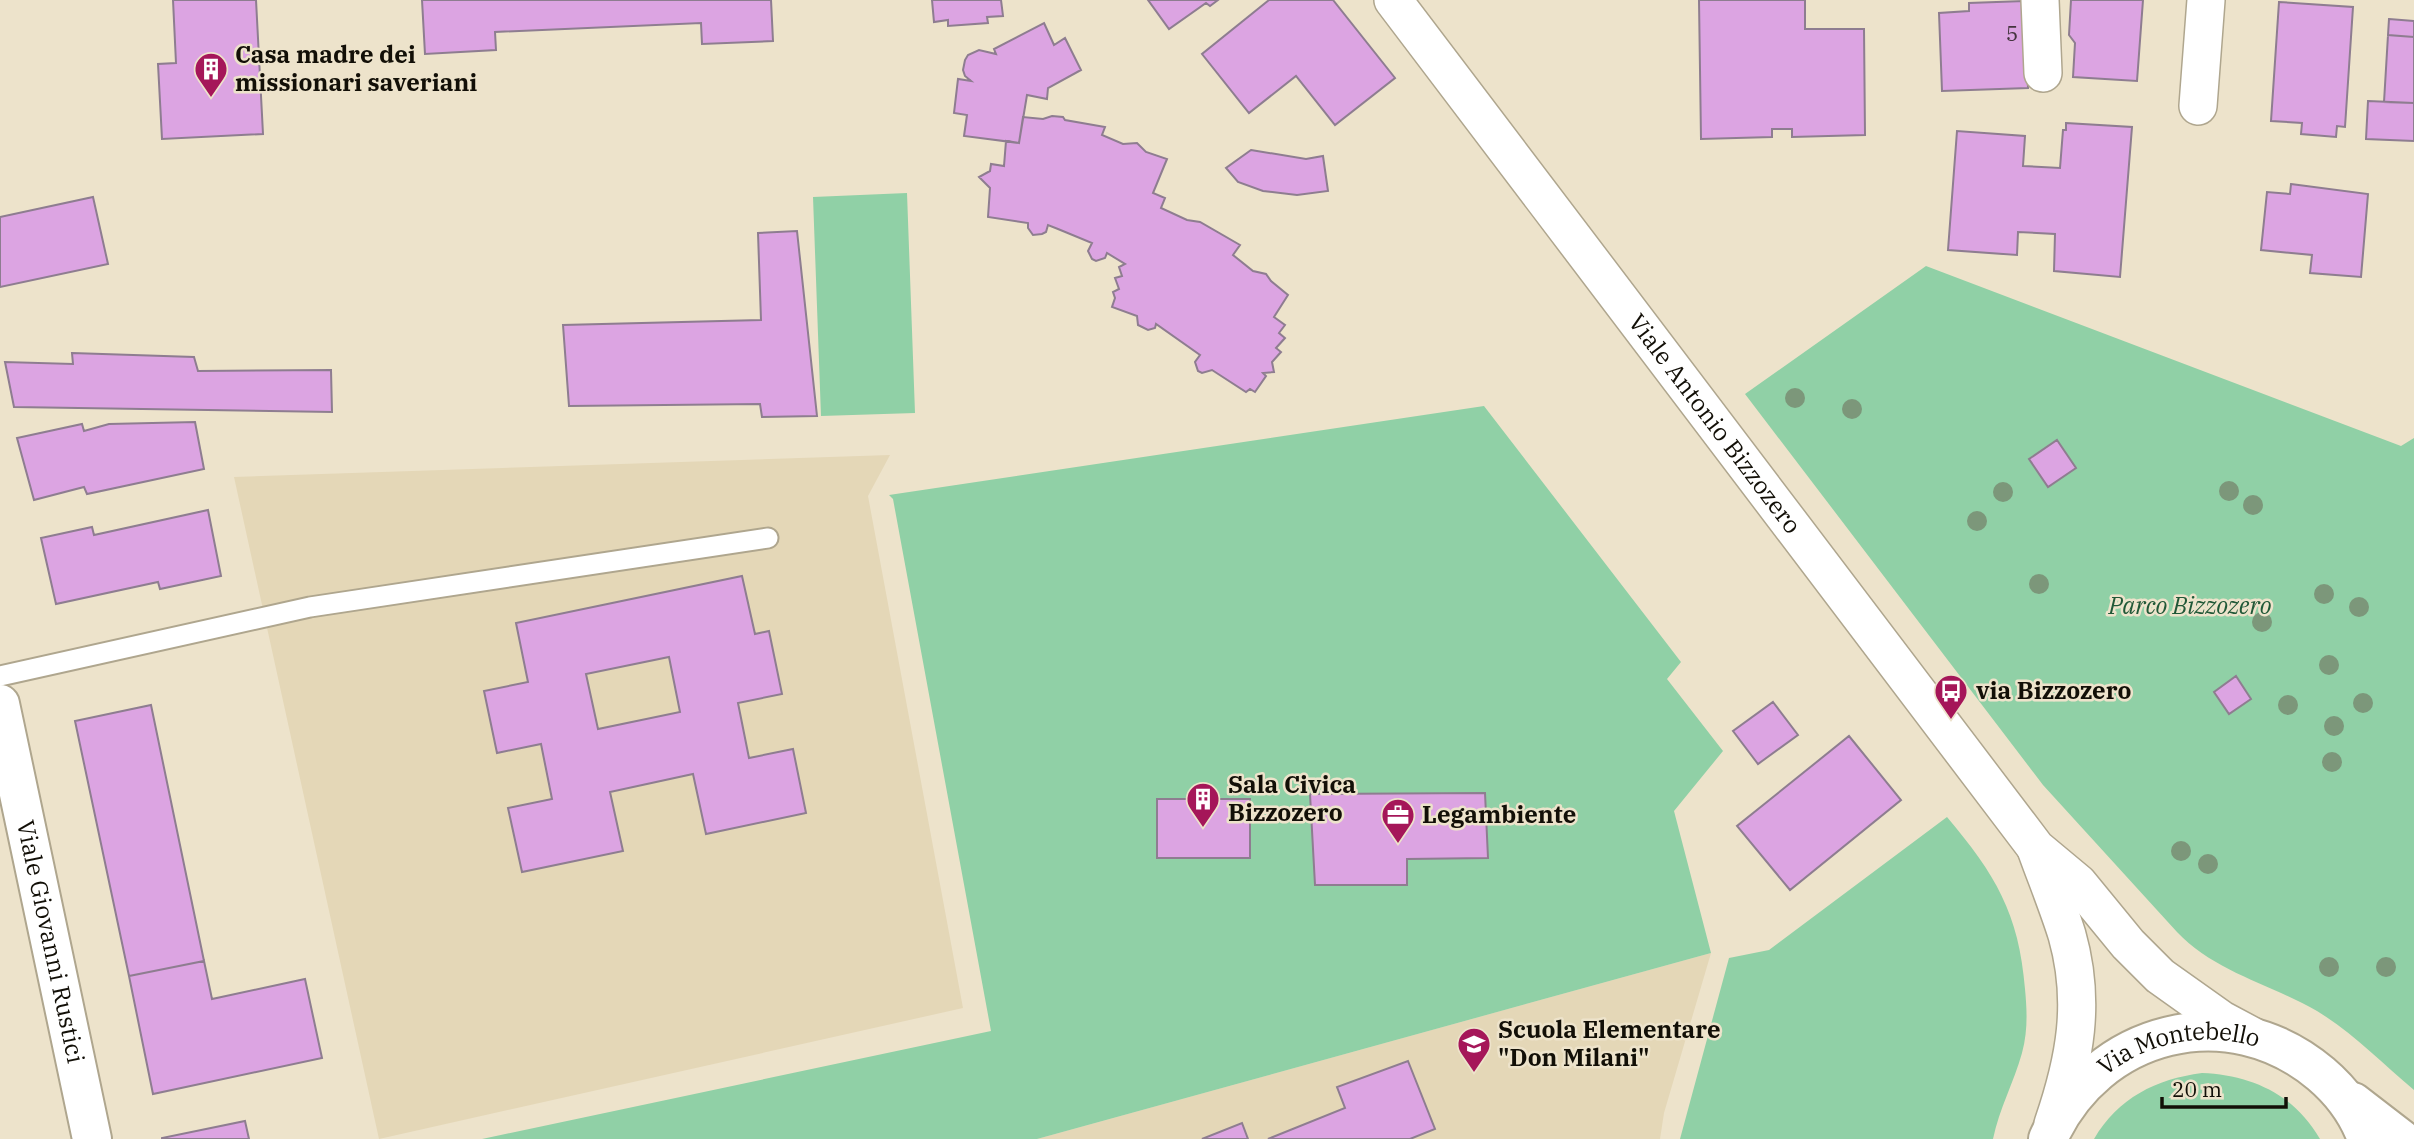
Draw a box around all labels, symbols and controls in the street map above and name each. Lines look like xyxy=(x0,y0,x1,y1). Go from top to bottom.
house number: 5 xyxy=(2006,19,2018,47)
place label: Casa madre dei missionari saveriani xyxy=(235,38,477,98)
building icon: Casa madre dei missionari saveriani xyxy=(192,50,230,99)
street label: Viale Antonio Bizzozero xyxy=(1622,307,1809,540)
park label: Parco Bizzozero xyxy=(2107,589,2272,621)
bus stop icon: via Bizzozero xyxy=(1932,672,1970,721)
place label: via Bizzozero xyxy=(1976,674,2131,706)
place label: Sala Civica Bizzozero xyxy=(1228,768,1356,828)
building icon: Sala Civica Bizzozero xyxy=(1184,780,1222,829)
office icon: Legambiente xyxy=(1379,796,1417,845)
place label: Legambiente xyxy=(1422,798,1576,830)
street label: Viale Giovanni Rustici xyxy=(10,817,93,1066)
place label: Scuola Elementare "Don Milani" xyxy=(1498,1013,1721,1073)
street label: Via Montebello xyxy=(2091,1014,2264,1082)
school or university icon: Scuola Elementare "Don Milani" xyxy=(1455,1025,1493,1074)
scale bar xyxy=(2162,1066,2286,1110)
text: 20 m xyxy=(2172,1075,2222,1103)

